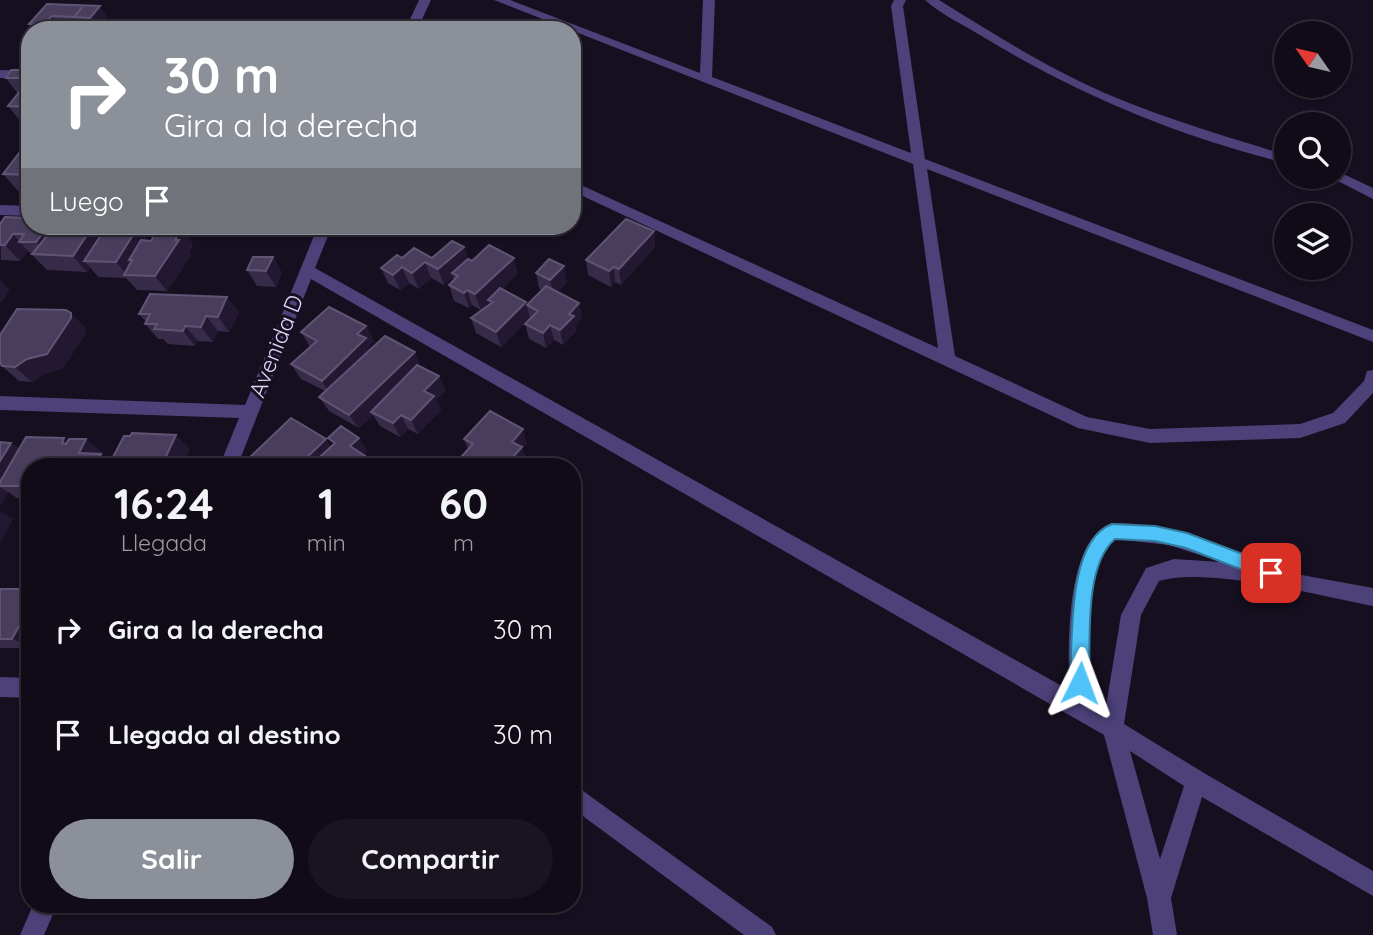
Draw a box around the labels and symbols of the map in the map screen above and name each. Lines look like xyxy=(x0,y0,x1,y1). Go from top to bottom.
north arrow xyxy=(1274,21,1351,98)
street label: Avenida D xyxy=(242,290,309,401)
pin xyxy=(1241,543,1301,603)
position arrow xyxy=(1043,646,1117,720)

